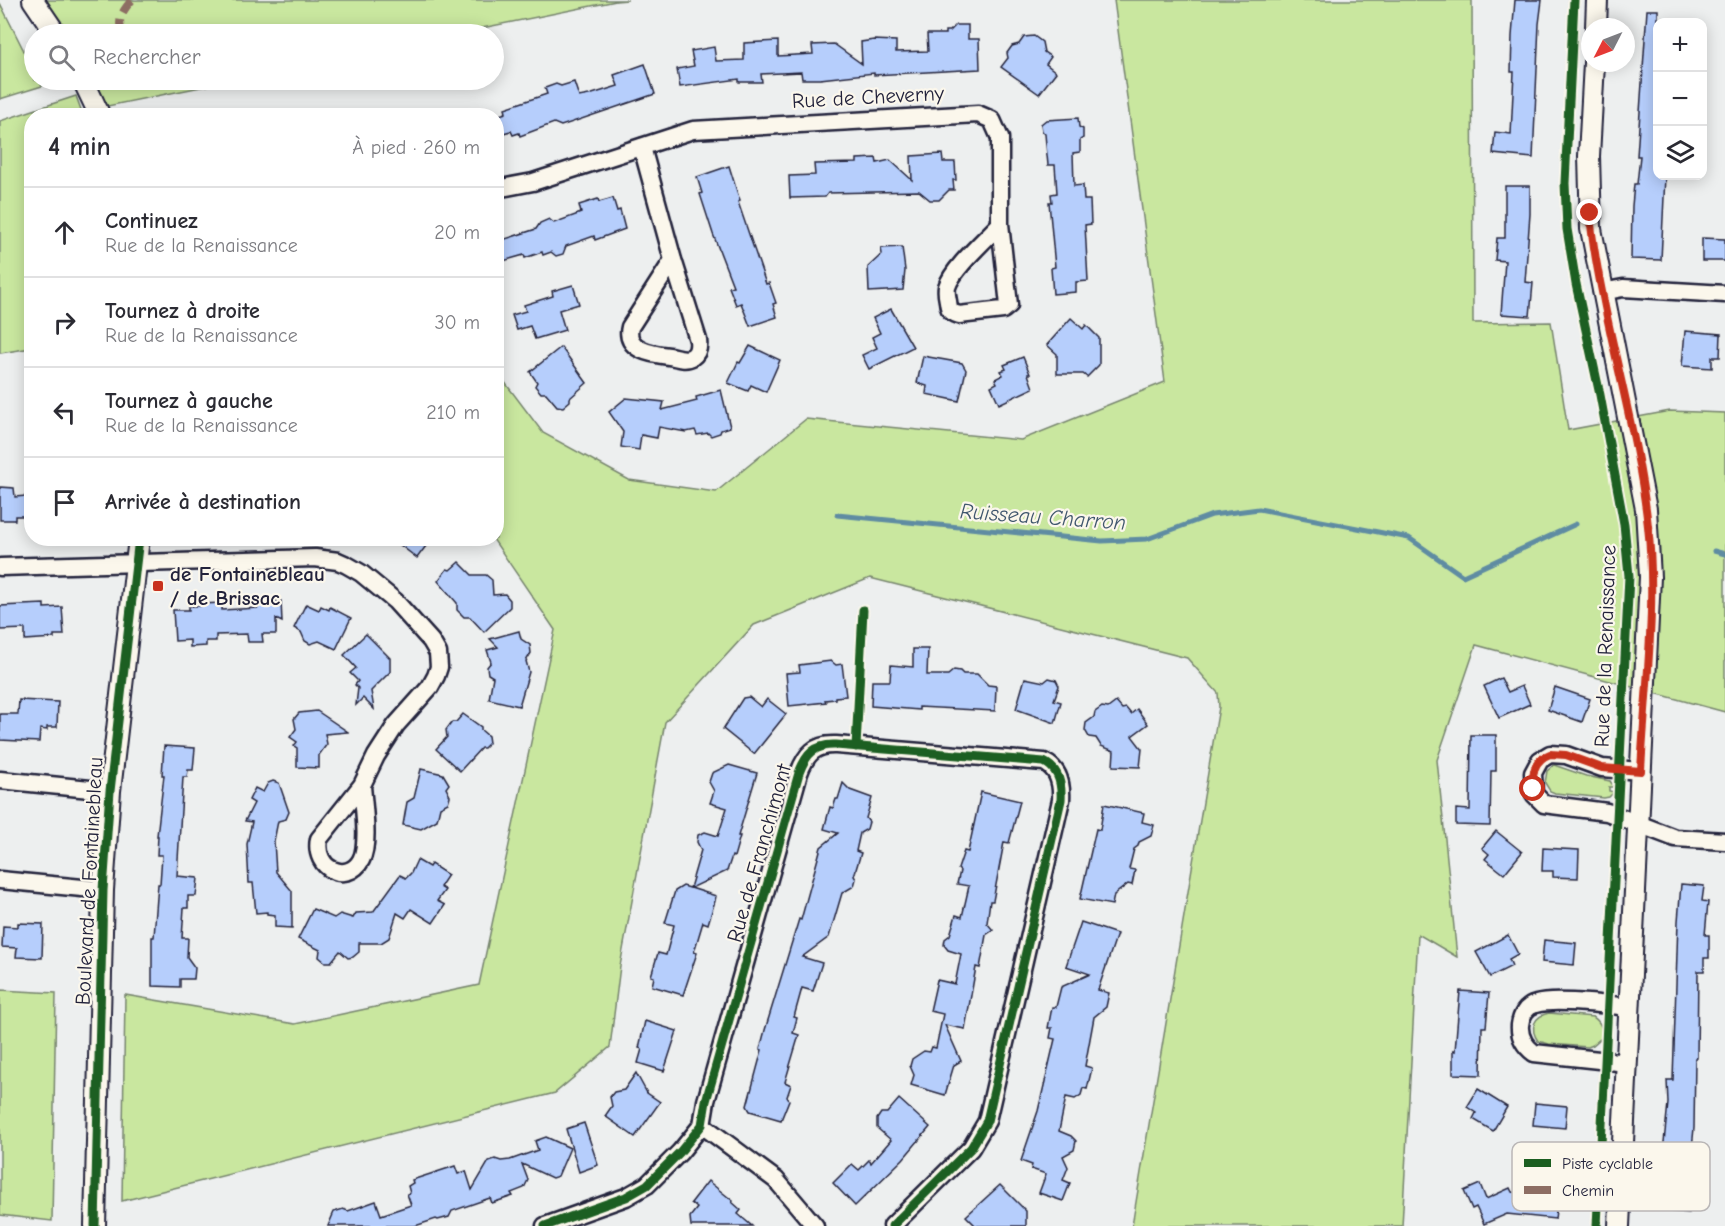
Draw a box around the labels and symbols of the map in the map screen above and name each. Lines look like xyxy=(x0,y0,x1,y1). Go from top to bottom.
north arrow xyxy=(1581,18,1635,72)
street label: Rue de Cheverny xyxy=(791,81,945,113)
route end xyxy=(1576,199,1602,225)
water label: Ruisseau Charron xyxy=(959,498,1127,536)
street label: Rue de la Renaissance xyxy=(1589,544,1621,748)
place label: de Fontainebleau / de Brissac xyxy=(170,562,325,610)
marker: de Fontainebleau / de Brissac xyxy=(151,579,165,593)
street label: Boulevard de Fontainebleau xyxy=(71,756,107,1006)
street label: Rue de Franchimont xyxy=(722,760,796,945)
route start xyxy=(1519,775,1545,801)
legend xyxy=(1512,1142,1710,1211)
text: Piste cyclable xyxy=(1562,1155,1653,1173)
text: Chemin xyxy=(1562,1182,1614,1200)

